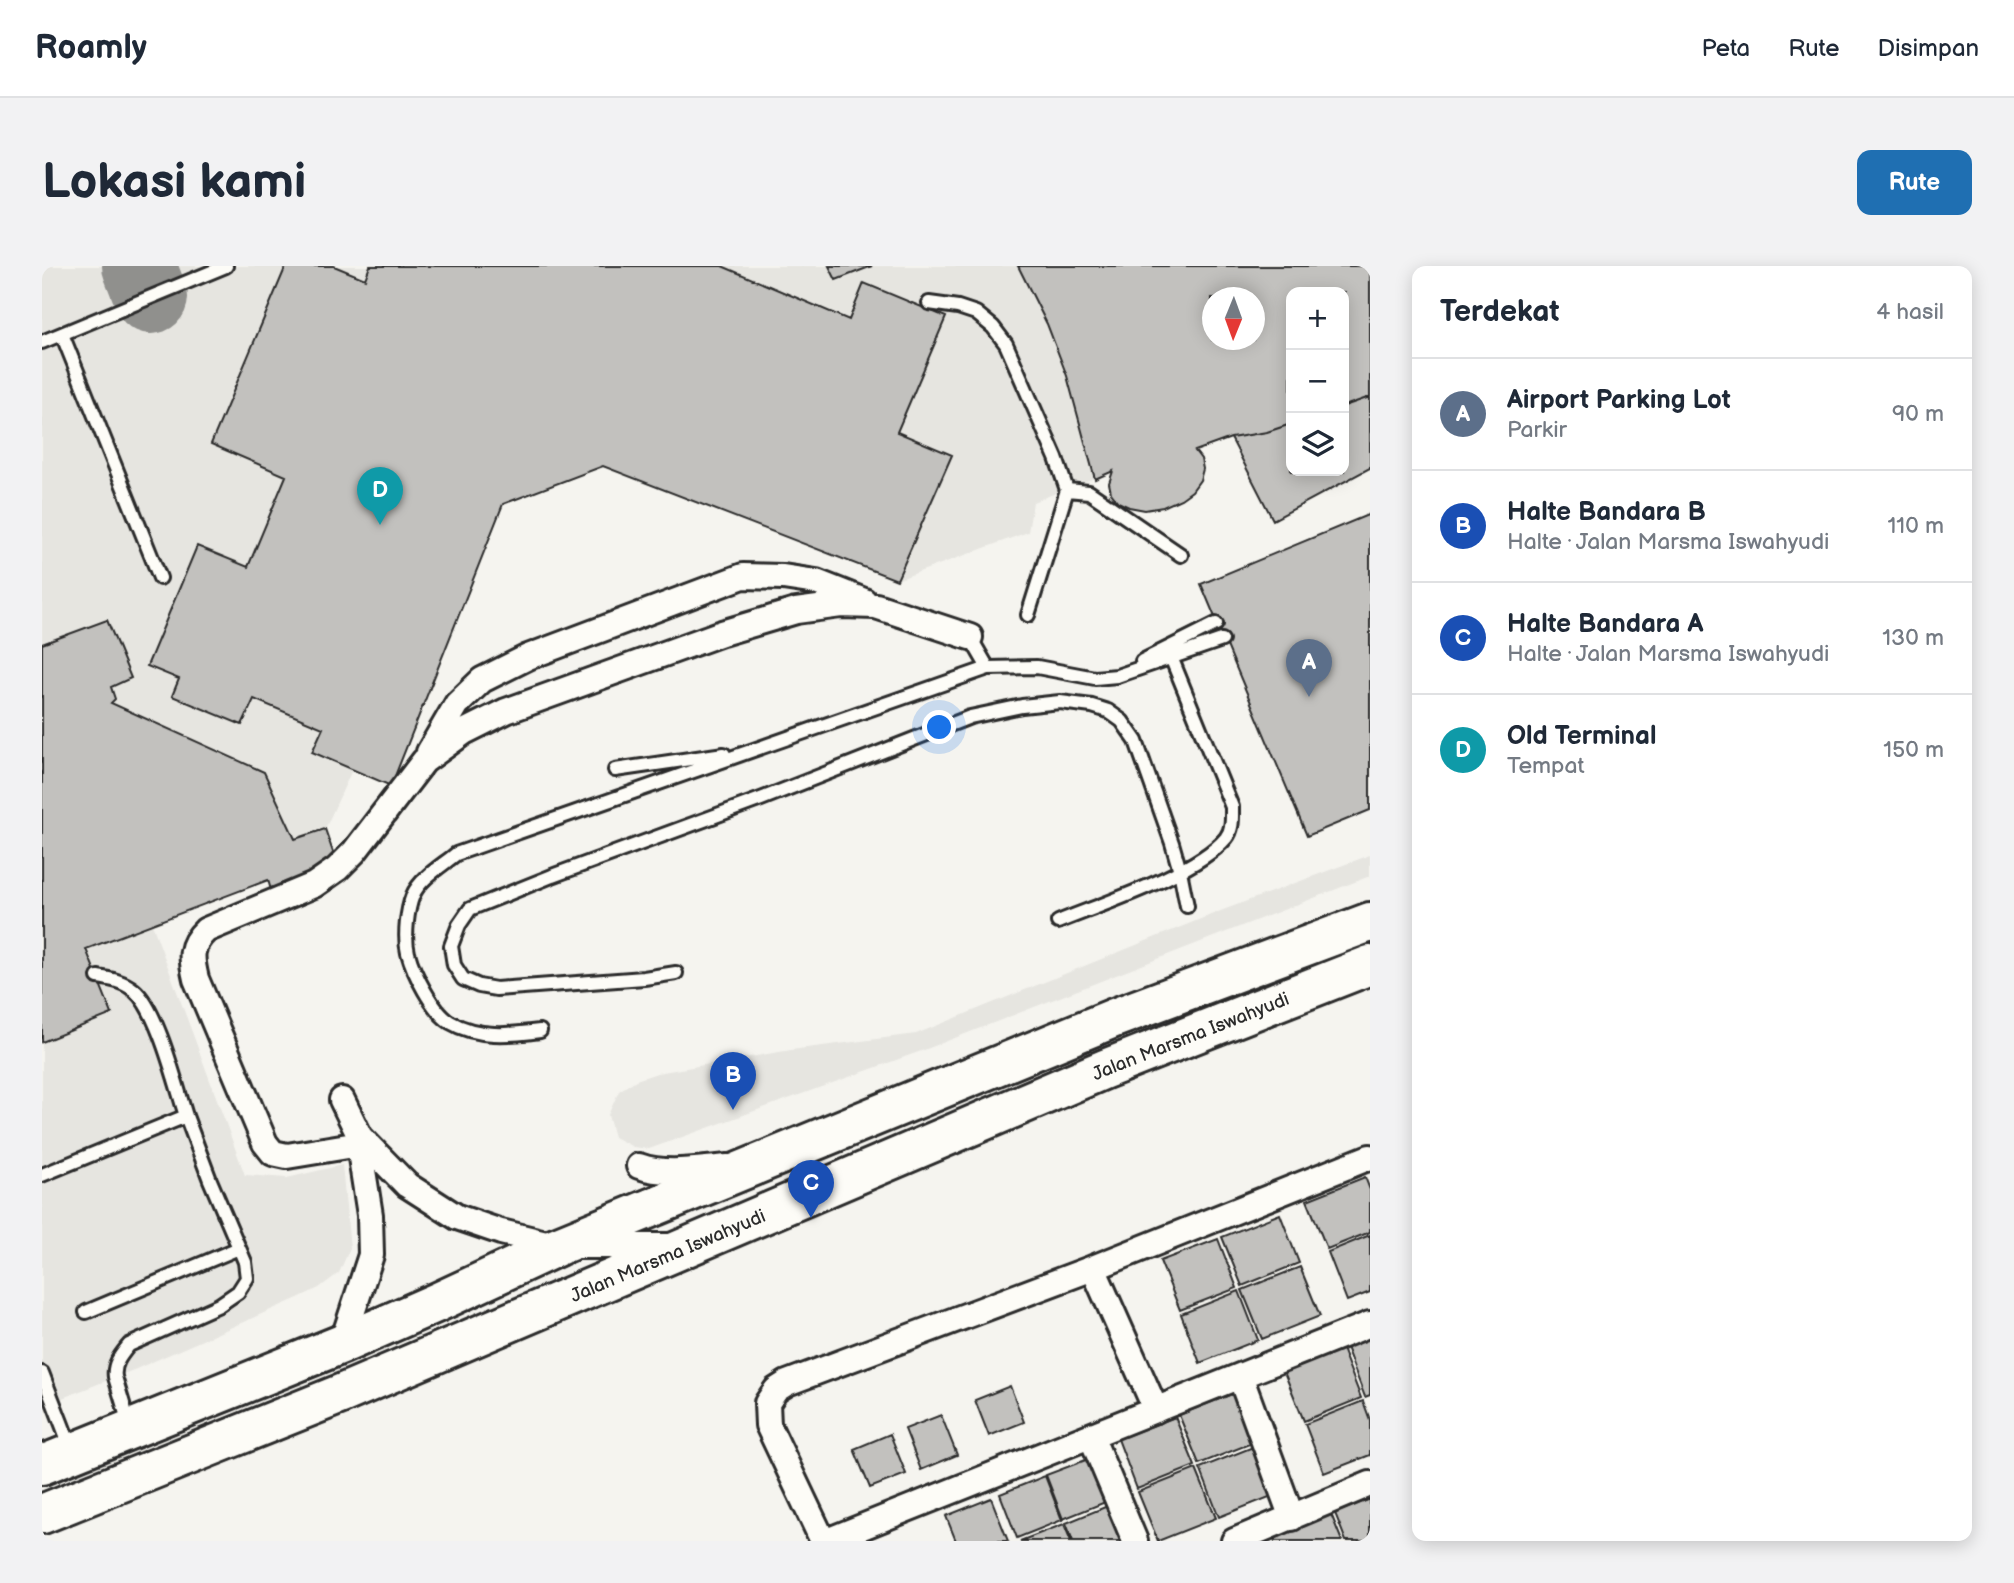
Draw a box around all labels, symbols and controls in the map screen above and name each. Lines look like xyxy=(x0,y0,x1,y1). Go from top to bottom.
text: Roamly xyxy=(35,28,147,68)
text: Peta xyxy=(1702,34,1750,63)
text: Rute xyxy=(1788,34,1840,63)
text: Disimpan xyxy=(1878,34,1979,63)
button: Rute xyxy=(1857,150,1972,215)
text: Lokasi kami xyxy=(42,153,306,212)
north arrow xyxy=(1202,287,1265,350)
map controls xyxy=(1286,287,1349,476)
button: + xyxy=(1286,287,1349,350)
text: Terdekat xyxy=(1440,294,1559,330)
text: 4 hasil xyxy=(1876,298,1944,326)
button: − xyxy=(1286,350,1349,413)
text: Airport Parking Lot xyxy=(1507,385,1731,416)
text: A xyxy=(1456,400,1470,428)
text: 90 m xyxy=(1892,400,1944,428)
button: layers xyxy=(1286,413,1349,476)
text: Parkir xyxy=(1507,416,1567,444)
pin: D xyxy=(357,467,403,525)
text: Halte Bandara B xyxy=(1507,497,1706,528)
text: B xyxy=(1455,512,1471,540)
text: 110 m xyxy=(1887,512,1944,540)
text: Halte · Jalan Marsma Iswahyudi xyxy=(1507,528,1829,556)
text: Halte Bandara A xyxy=(1507,609,1703,640)
text: C xyxy=(1455,624,1471,652)
text: 130 m xyxy=(1882,624,1944,652)
pin: A xyxy=(1286,639,1332,697)
text: Halte · Jalan Marsma Iswahyudi xyxy=(1507,640,1829,668)
your location xyxy=(922,710,956,744)
text: Old Terminal xyxy=(1507,721,1657,752)
text: D xyxy=(1455,736,1471,764)
text: 150 m xyxy=(1883,736,1944,764)
text: Tempat xyxy=(1507,752,1585,780)
street label: Jalan Marsma Iswahyudi xyxy=(1089,988,1293,1086)
pin: B xyxy=(710,1052,756,1110)
pin: C xyxy=(788,1160,834,1218)
street label: Jalan Marsma Iswahyudi xyxy=(567,1205,769,1308)

